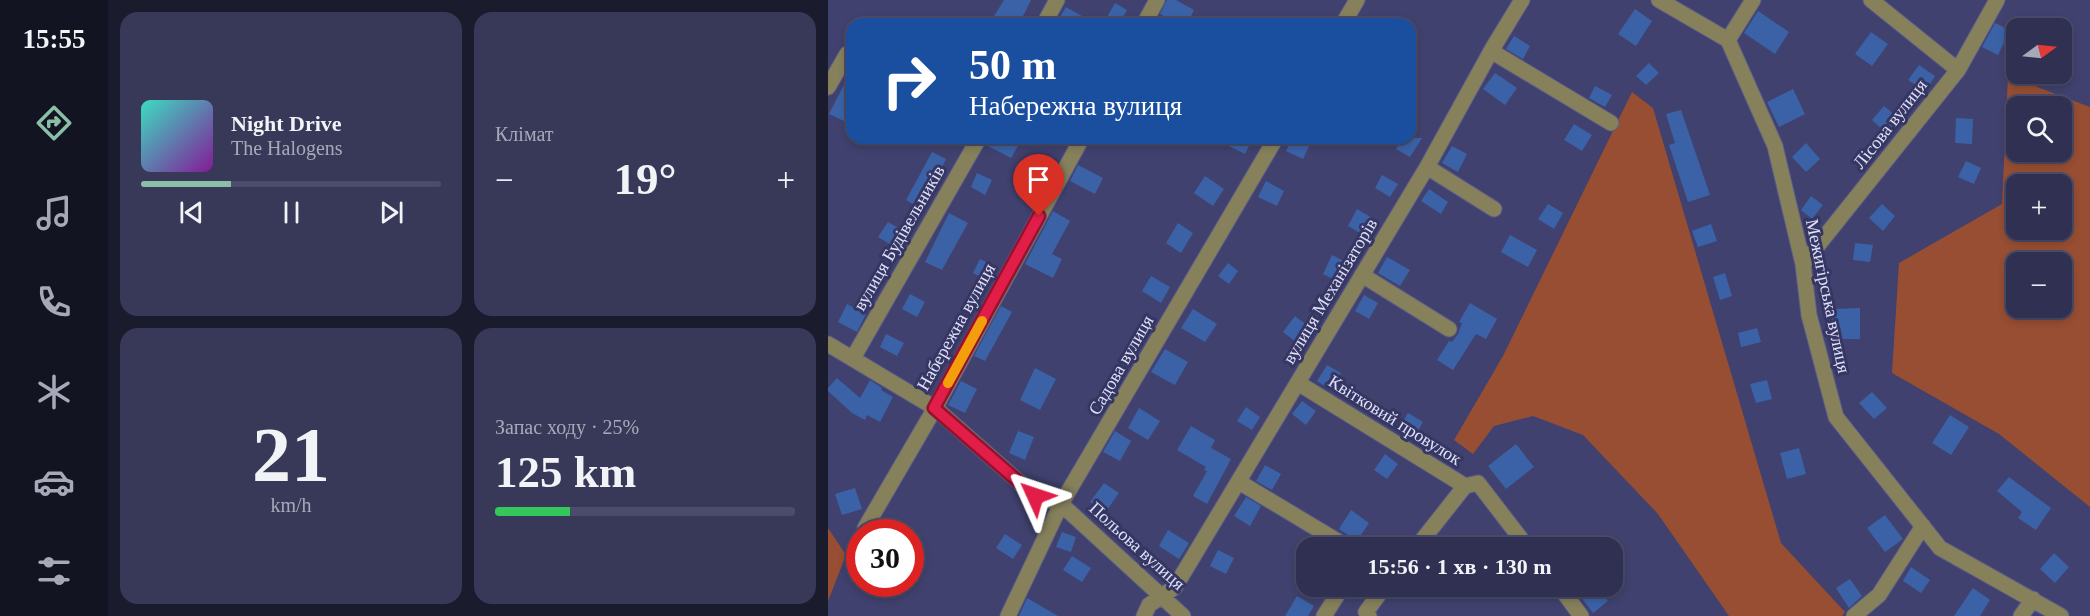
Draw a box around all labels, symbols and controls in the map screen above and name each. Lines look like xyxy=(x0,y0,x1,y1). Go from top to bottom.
north arrow xyxy=(2006,18,2072,84)
map controls xyxy=(2006,18,2072,318)
text: 15:55 xyxy=(23,24,86,54)
icon: right xyxy=(870,42,948,120)
text: 50 m xyxy=(969,42,1057,88)
street label: Лісова вулиця xyxy=(1849,75,1931,173)
text: Набережна вулиця xyxy=(969,91,1182,121)
button: search xyxy=(2006,96,2072,162)
icon: directions xyxy=(33,102,75,144)
text: Night Drive xyxy=(231,111,342,136)
text: Клімат xyxy=(495,123,554,145)
text: The Halogens xyxy=(231,137,343,159)
text: 19° xyxy=(614,154,677,204)
pin xyxy=(1013,154,1064,216)
text: − xyxy=(495,162,514,198)
text: + xyxy=(776,162,795,198)
street label: вулиця Будівельників xyxy=(849,162,949,314)
icon: arrive xyxy=(1022,163,1055,196)
button: + xyxy=(2006,174,2072,240)
icon: music xyxy=(33,192,75,234)
icon: previous xyxy=(175,196,208,229)
icon: pause xyxy=(275,196,308,229)
icon: next xyxy=(375,196,408,229)
street label: вулиця Механізаторів xyxy=(1279,215,1381,367)
street label: Межигірська вулиця xyxy=(1802,217,1854,375)
button: − xyxy=(2006,252,2072,318)
street label: Набережна вулиця xyxy=(913,260,999,394)
icon: phone xyxy=(33,281,75,323)
street label: Садова вулиця xyxy=(1084,312,1158,418)
icon: climate xyxy=(33,371,75,413)
street label: Квітковий провулок xyxy=(1325,371,1465,469)
text: 21 xyxy=(252,411,330,498)
text: Запас ходу · 25% xyxy=(495,416,639,438)
text: 125 km xyxy=(495,447,636,497)
icon: car xyxy=(33,461,75,503)
position arrow xyxy=(1003,464,1067,528)
text: km/h xyxy=(270,494,312,516)
street label: Польова вулиця xyxy=(1085,498,1189,594)
speed limit sign: 30 xyxy=(846,519,924,597)
icon: filters xyxy=(33,550,75,592)
text: 15:56 · 1 хв · 130 m xyxy=(1367,554,1552,579)

